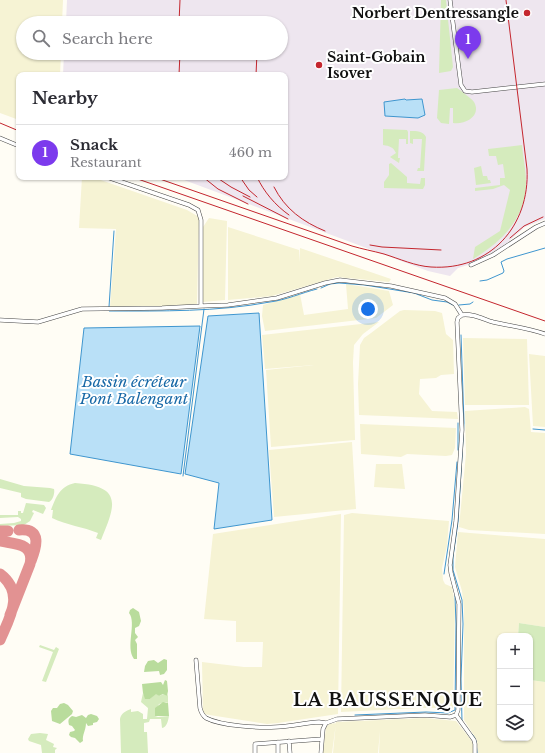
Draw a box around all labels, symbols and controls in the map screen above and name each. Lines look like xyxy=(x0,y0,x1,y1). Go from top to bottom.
place label: Norbert Dentressangle xyxy=(352,4,519,22)
marker: Norbert Dentressangle xyxy=(522,8,532,18)
search box xyxy=(16,16,288,60)
pin: 1 xyxy=(455,26,481,59)
icon: search xyxy=(30,27,52,49)
text: Search here xyxy=(62,29,153,48)
place label: Saint-Gobain Isover xyxy=(327,48,426,82)
marker: Saint-Gobain Isover xyxy=(314,60,324,70)
text: Nearby xyxy=(32,88,98,109)
text: Snack xyxy=(70,135,118,154)
text: 1 xyxy=(42,144,48,161)
text: 460 m xyxy=(229,144,272,161)
text: Restaurant xyxy=(70,154,142,171)
your location xyxy=(358,299,378,319)
water label: Bassin écréteur Pont Balengant xyxy=(79,372,189,408)
map controls xyxy=(497,633,533,741)
button: + xyxy=(497,633,533,669)
button: − xyxy=(497,669,533,705)
district label: LA BAUSSENQUE xyxy=(293,689,483,711)
button: layers xyxy=(497,705,533,741)

